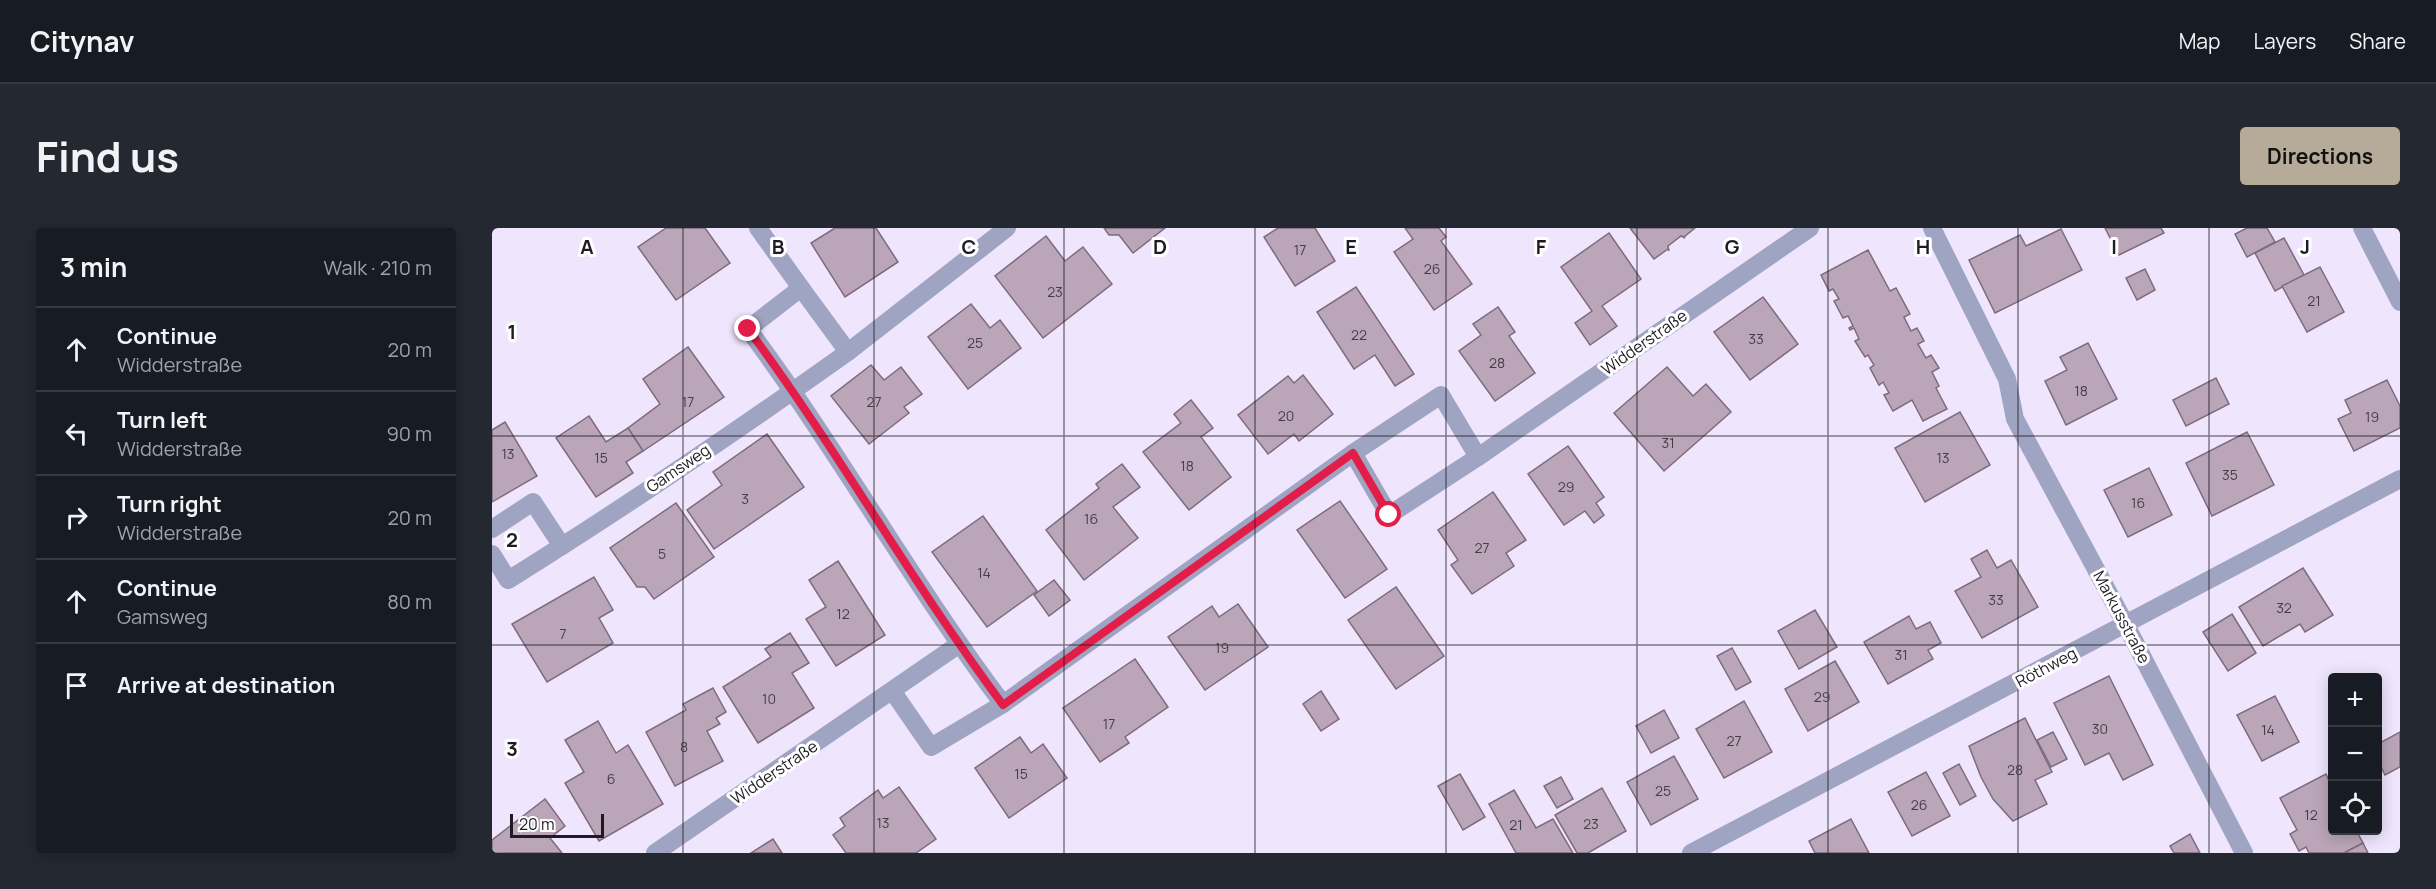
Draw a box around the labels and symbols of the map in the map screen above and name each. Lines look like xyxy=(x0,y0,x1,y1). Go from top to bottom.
text: A xyxy=(580,233,594,260)
text: B xyxy=(772,233,785,260)
text: C xyxy=(962,233,976,260)
text: D xyxy=(1153,233,1167,260)
text: E xyxy=(1345,233,1357,260)
text: F xyxy=(1536,233,1547,260)
text: G xyxy=(1725,233,1740,260)
text: H xyxy=(1916,233,1930,260)
text: I xyxy=(2111,233,2117,260)
text: J xyxy=(2300,233,2310,260)
house number: 17 xyxy=(1294,240,1306,259)
house number: 26 xyxy=(1424,259,1440,278)
house number: 23 xyxy=(1047,282,1063,301)
house number: 21 xyxy=(2307,291,2321,310)
street label: Widderstraße xyxy=(1597,304,1691,380)
route end xyxy=(734,315,760,341)
text: 1 xyxy=(508,318,516,345)
house number: 22 xyxy=(1351,325,1367,344)
house number: 33 xyxy=(1748,329,1764,348)
house number: 25 xyxy=(967,333,983,352)
house number: 28 xyxy=(1489,353,1505,372)
house number: 18 xyxy=(2074,381,2088,400)
house number: 17 xyxy=(682,392,694,411)
house number: 27 xyxy=(866,392,882,411)
house number: 20 xyxy=(1278,406,1294,425)
house number: 19 xyxy=(2365,407,2379,426)
house number: 31 xyxy=(1661,433,1675,452)
street label: Gamsweg xyxy=(642,439,714,497)
house number: 13 xyxy=(501,444,515,463)
house number: 15 xyxy=(594,448,608,467)
house number: 13 xyxy=(1936,448,1950,467)
house number: 18 xyxy=(1180,456,1194,475)
house number: 35 xyxy=(2222,465,2238,484)
house number: 29 xyxy=(1558,477,1574,496)
house number: 3 xyxy=(741,489,749,508)
house number: 16 xyxy=(2131,493,2145,512)
route start xyxy=(1375,501,1401,527)
house number: 16 xyxy=(1084,509,1098,528)
text: 2 xyxy=(506,526,518,553)
house number: 27 xyxy=(1474,538,1490,557)
house number: 5 xyxy=(658,544,666,563)
house number: 14 xyxy=(977,563,991,582)
street label: Markusstraße xyxy=(2088,567,2156,667)
house number: 33 xyxy=(1988,590,2004,609)
house number: 32 xyxy=(2276,598,2292,617)
house number: 12 xyxy=(836,604,850,623)
house number: 7 xyxy=(559,624,567,643)
house number: 19 xyxy=(1215,638,1229,657)
street label: Röthweg xyxy=(2012,642,2080,692)
house number: 31 xyxy=(1894,645,1908,664)
house number: 29 xyxy=(1814,687,1830,706)
house number: 10 xyxy=(762,689,776,708)
house number: 17 xyxy=(1103,714,1115,733)
house number: 30 xyxy=(2092,719,2108,738)
house number: 14 xyxy=(2261,720,2275,739)
house number: 27 xyxy=(1726,731,1742,750)
text: 3 xyxy=(506,735,518,762)
street label: Widderstraße xyxy=(726,735,822,809)
house number: 8 xyxy=(680,737,688,756)
house number: 28 xyxy=(2007,760,2023,779)
house number: 15 xyxy=(1014,764,1028,783)
house number: 6 xyxy=(607,769,615,788)
house number: 25 xyxy=(1655,781,1671,800)
house number: 26 xyxy=(1911,795,1927,814)
house number: 12 xyxy=(2304,805,2318,824)
scale bar xyxy=(510,811,604,838)
house number: 13 xyxy=(876,813,890,832)
house number: 23 xyxy=(1583,814,1599,833)
house number: 21 xyxy=(1509,815,1523,834)

